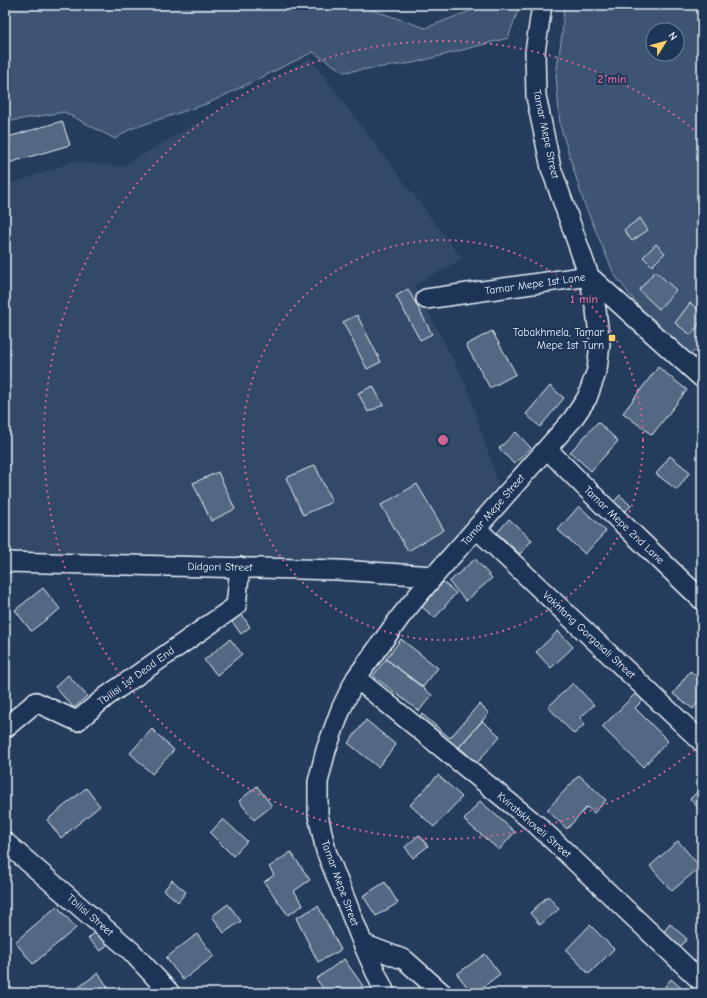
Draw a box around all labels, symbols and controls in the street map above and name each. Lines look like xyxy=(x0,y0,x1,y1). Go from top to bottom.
north arrow xyxy=(645,22,685,62)
text: N xyxy=(665,30,680,43)
text: 2 min xyxy=(597,72,627,86)
street label: Tamar Mepe Street xyxy=(530,88,562,180)
street label: Tamar Mepe 1st Lane xyxy=(484,270,587,297)
text: 1 min xyxy=(570,292,598,306)
place label: Tabakhmela, Tamar Mepe 1st Turn xyxy=(513,326,605,352)
marker: Tabakhmela, Tamar Mepe 1st Turn xyxy=(607,333,617,343)
centre of rings xyxy=(436,433,450,447)
street label: Tamar Mepe Street xyxy=(458,471,528,548)
street label: Tamar Mepe 2nd Lane xyxy=(581,483,667,567)
street label: Didgori Street xyxy=(187,560,253,574)
street label: Vakhtang Gorgasali Street xyxy=(540,589,639,682)
street label: Tbilisi 1st Dead End xyxy=(95,644,177,708)
street label: Kviratskhoveli Street xyxy=(494,789,574,861)
street label: Tamar Mepe Street xyxy=(318,838,362,929)
street label: Tbilisi Street xyxy=(64,891,117,939)

